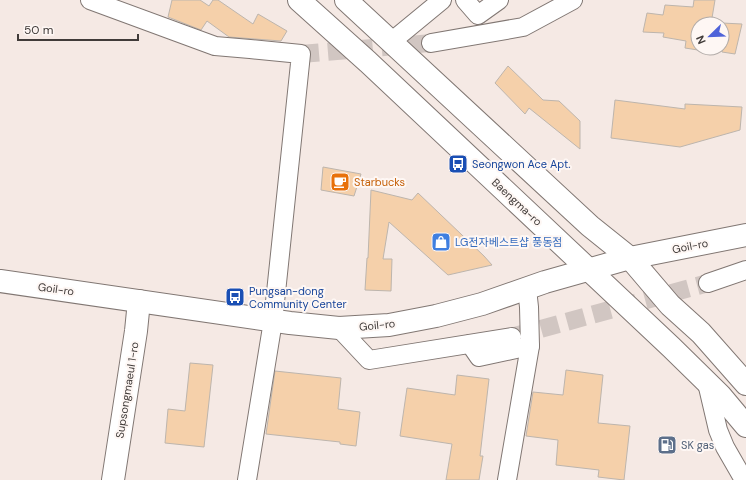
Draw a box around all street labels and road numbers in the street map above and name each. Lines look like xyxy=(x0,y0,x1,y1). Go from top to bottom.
street label: Baengma-ro xyxy=(489,175,545,229)
street label: Goil-ro xyxy=(671,236,709,256)
street label: Goil-ro xyxy=(37,280,75,298)
street label: Goil-ro xyxy=(358,316,396,334)
street label: Supsongmaeul 1-ro xyxy=(112,341,142,439)

